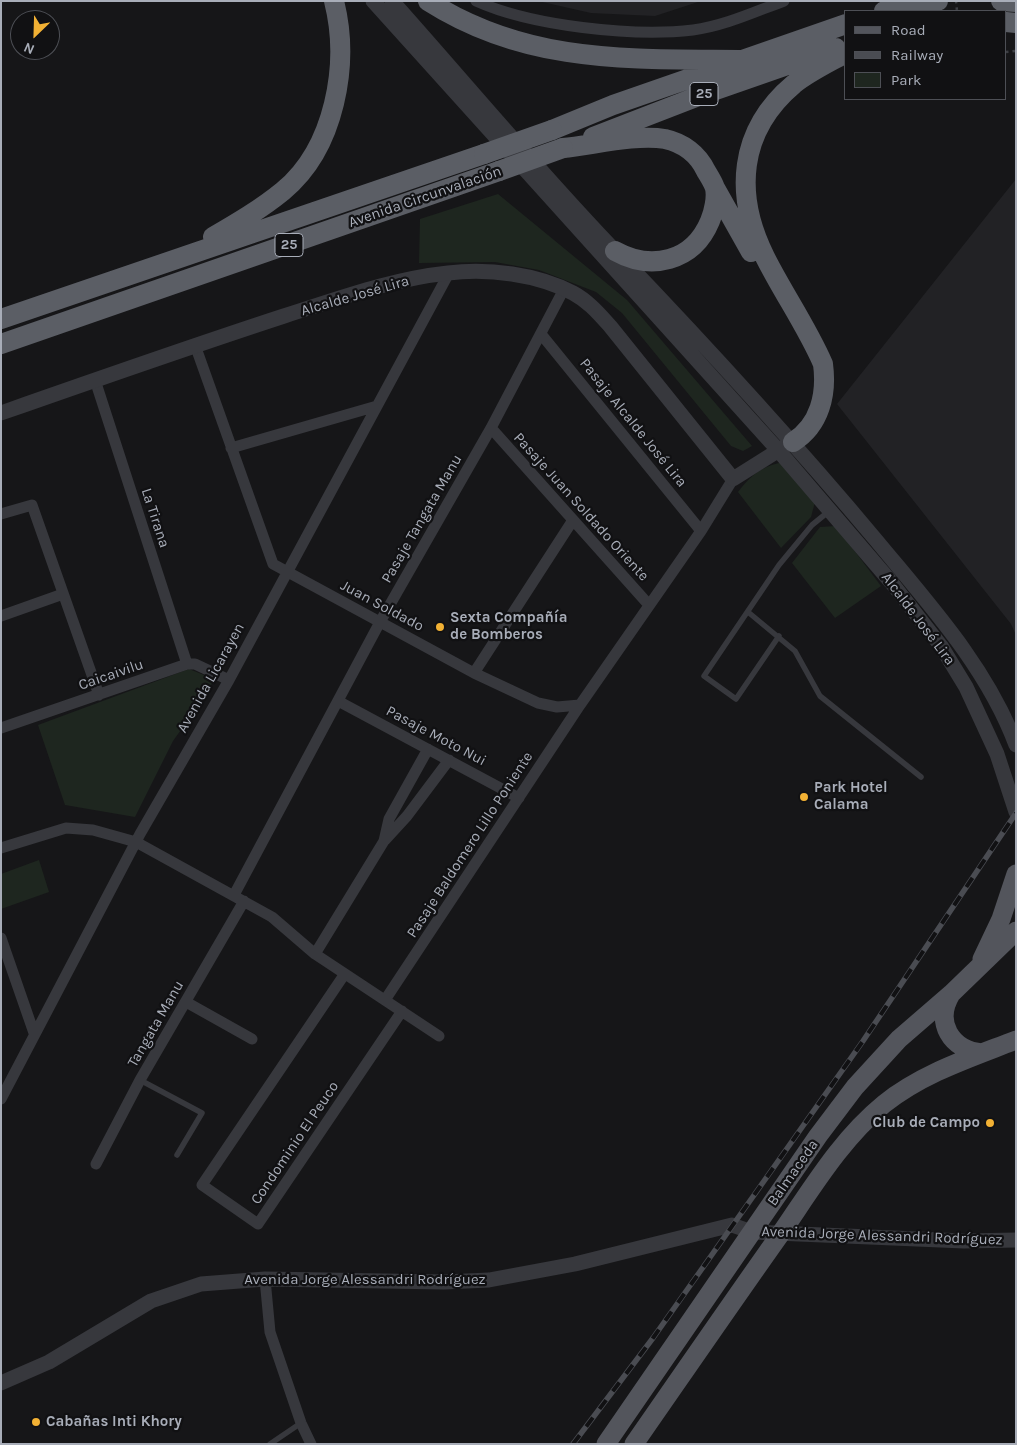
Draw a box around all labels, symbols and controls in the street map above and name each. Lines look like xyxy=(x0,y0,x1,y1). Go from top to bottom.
north arrow xyxy=(10,10,60,60)
legend xyxy=(844,10,1007,100)
text: Road xyxy=(891,21,926,39)
text: N xyxy=(21,38,37,58)
text: Railway xyxy=(891,46,943,64)
text: Park xyxy=(891,71,921,89)
road number: 25 xyxy=(690,82,718,106)
street label: Avenida Circunvalación xyxy=(346,162,504,232)
road number: 25 xyxy=(275,234,303,256)
street label: Alcalde José Lira xyxy=(299,272,411,320)
street label: Pasaje Alcalde José Lira xyxy=(576,355,690,491)
street label: Pasaje Juan Soldado Oriente xyxy=(510,429,652,585)
street label: Pasaje Tangata Manu xyxy=(378,452,466,586)
street label: La Tirana xyxy=(137,486,173,550)
street label: Alcalde José Lira xyxy=(877,569,959,669)
street label: Juan Soldado xyxy=(337,577,427,635)
place label: Sexta Compañía de Bomberos xyxy=(450,609,567,644)
street label: Avenida Licarayen xyxy=(173,620,249,736)
marker: Sexta Compañía de Bomberos xyxy=(434,621,446,633)
street label: Caicaivilu xyxy=(76,655,146,695)
street label: Pasaje Moto Nui xyxy=(383,702,489,770)
street label: Pasaje Baldomero Lillo Poniente xyxy=(403,749,537,941)
place label: Park Hotel Calama xyxy=(814,779,888,814)
marker: Park Hotel Calama xyxy=(798,791,810,803)
street label: Tangata Manu xyxy=(124,978,188,1070)
street label: Condominio El Peuco xyxy=(247,1078,343,1208)
place label: Club de Campo xyxy=(872,1114,980,1132)
marker: Club de Campo xyxy=(984,1117,996,1129)
street label: Balmaceda xyxy=(764,1136,822,1210)
street label: Avenida Jorge Alessandri Rodríguez xyxy=(761,1223,1003,1249)
street label: Avenida Jorge Alessandri Rodríguez xyxy=(244,1271,486,1289)
place label: Cabañas Inti Khory xyxy=(46,1413,182,1431)
marker: Cabañas Inti Khory xyxy=(30,1416,42,1428)

